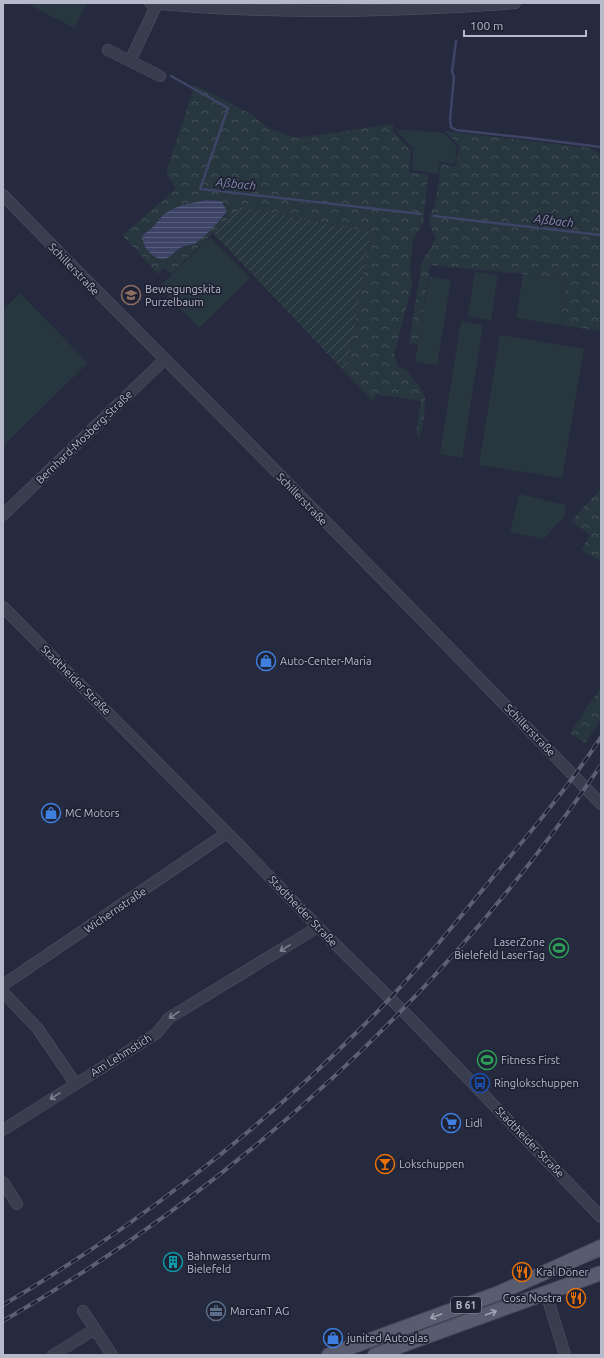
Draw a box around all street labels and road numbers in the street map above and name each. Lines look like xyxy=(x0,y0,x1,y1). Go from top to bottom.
street label: Schillerstraße xyxy=(46,241,102,297)
street label: Bernhard-Mosberg-Straße xyxy=(34,388,134,486)
street label: Schillerstraße xyxy=(274,471,330,527)
street label: Stadtheider Straße xyxy=(39,643,113,717)
street label: Schillerstraße xyxy=(502,702,558,758)
street label: Stadtheider Straße xyxy=(266,873,340,949)
street label: Wichernstraße xyxy=(82,885,148,935)
street label: Am Lehmstich xyxy=(88,1031,154,1079)
street label: Stadtheider Straße xyxy=(493,1104,567,1180)
road number: B 61 xyxy=(451,1297,481,1313)

